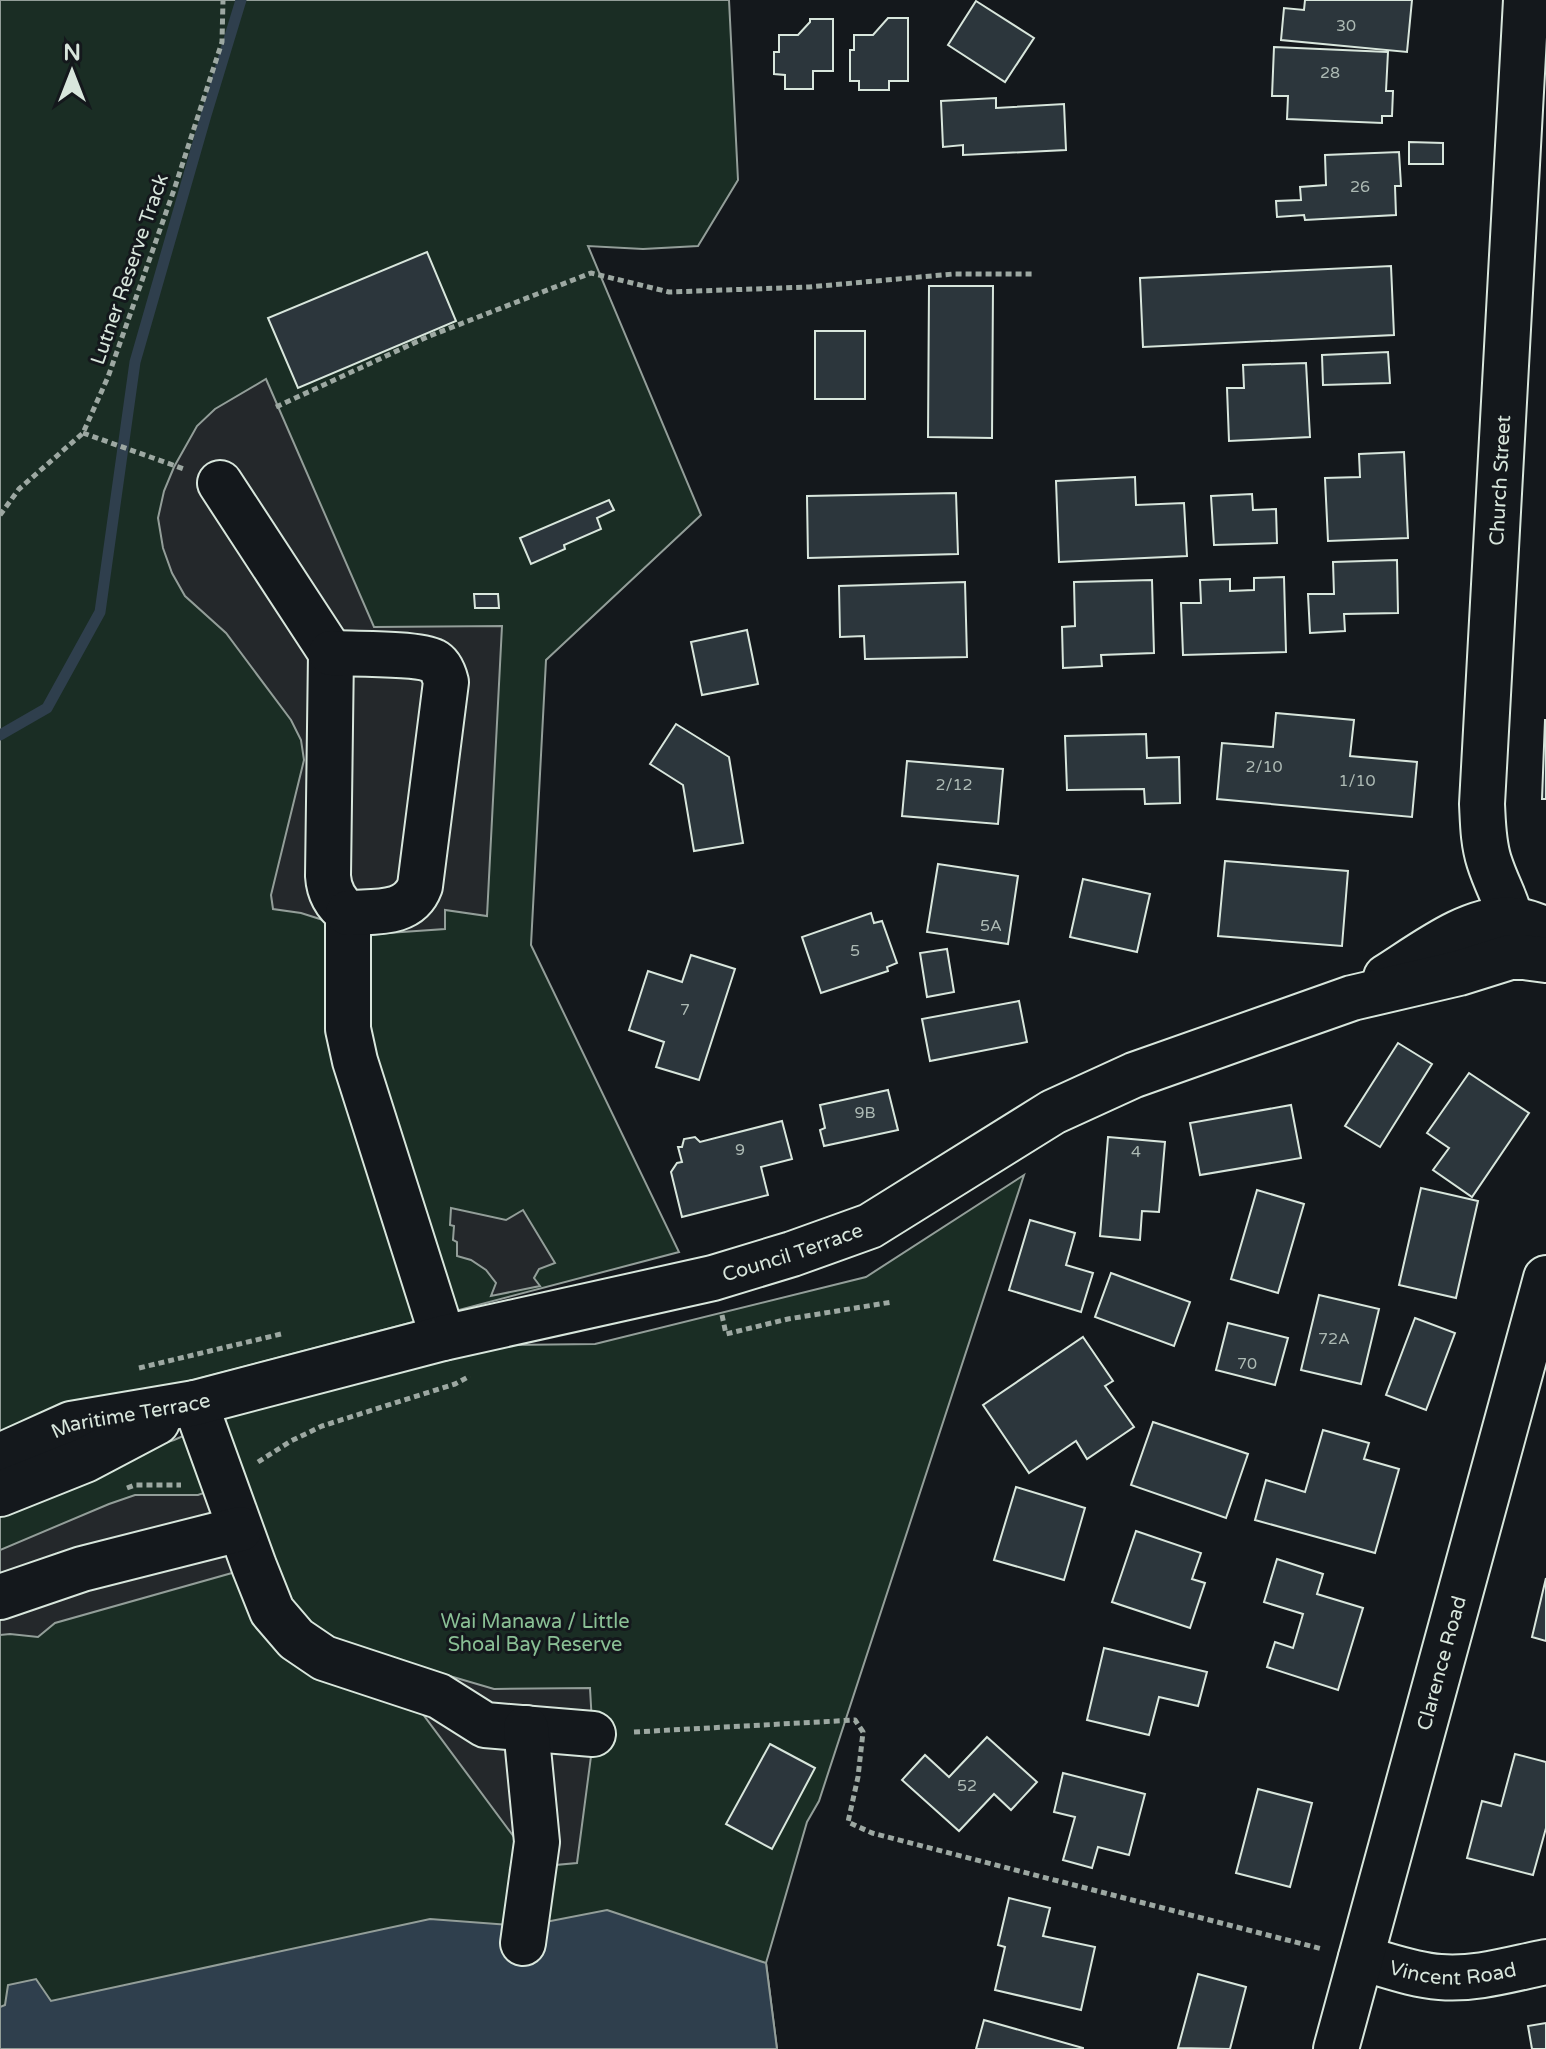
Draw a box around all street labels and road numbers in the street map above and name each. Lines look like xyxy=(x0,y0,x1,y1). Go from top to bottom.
street label: Lutner Reserve Track xyxy=(86,171,174,368)
street label: Church Street xyxy=(1485,414,1516,546)
street label: Council Terrace xyxy=(719,1219,866,1288)
street label: Maritime Terrace xyxy=(48,1389,213,1444)
street label: Clarence Road xyxy=(1412,1593,1472,1733)
street label: Vincent Road xyxy=(1386,1956,1519,1991)

